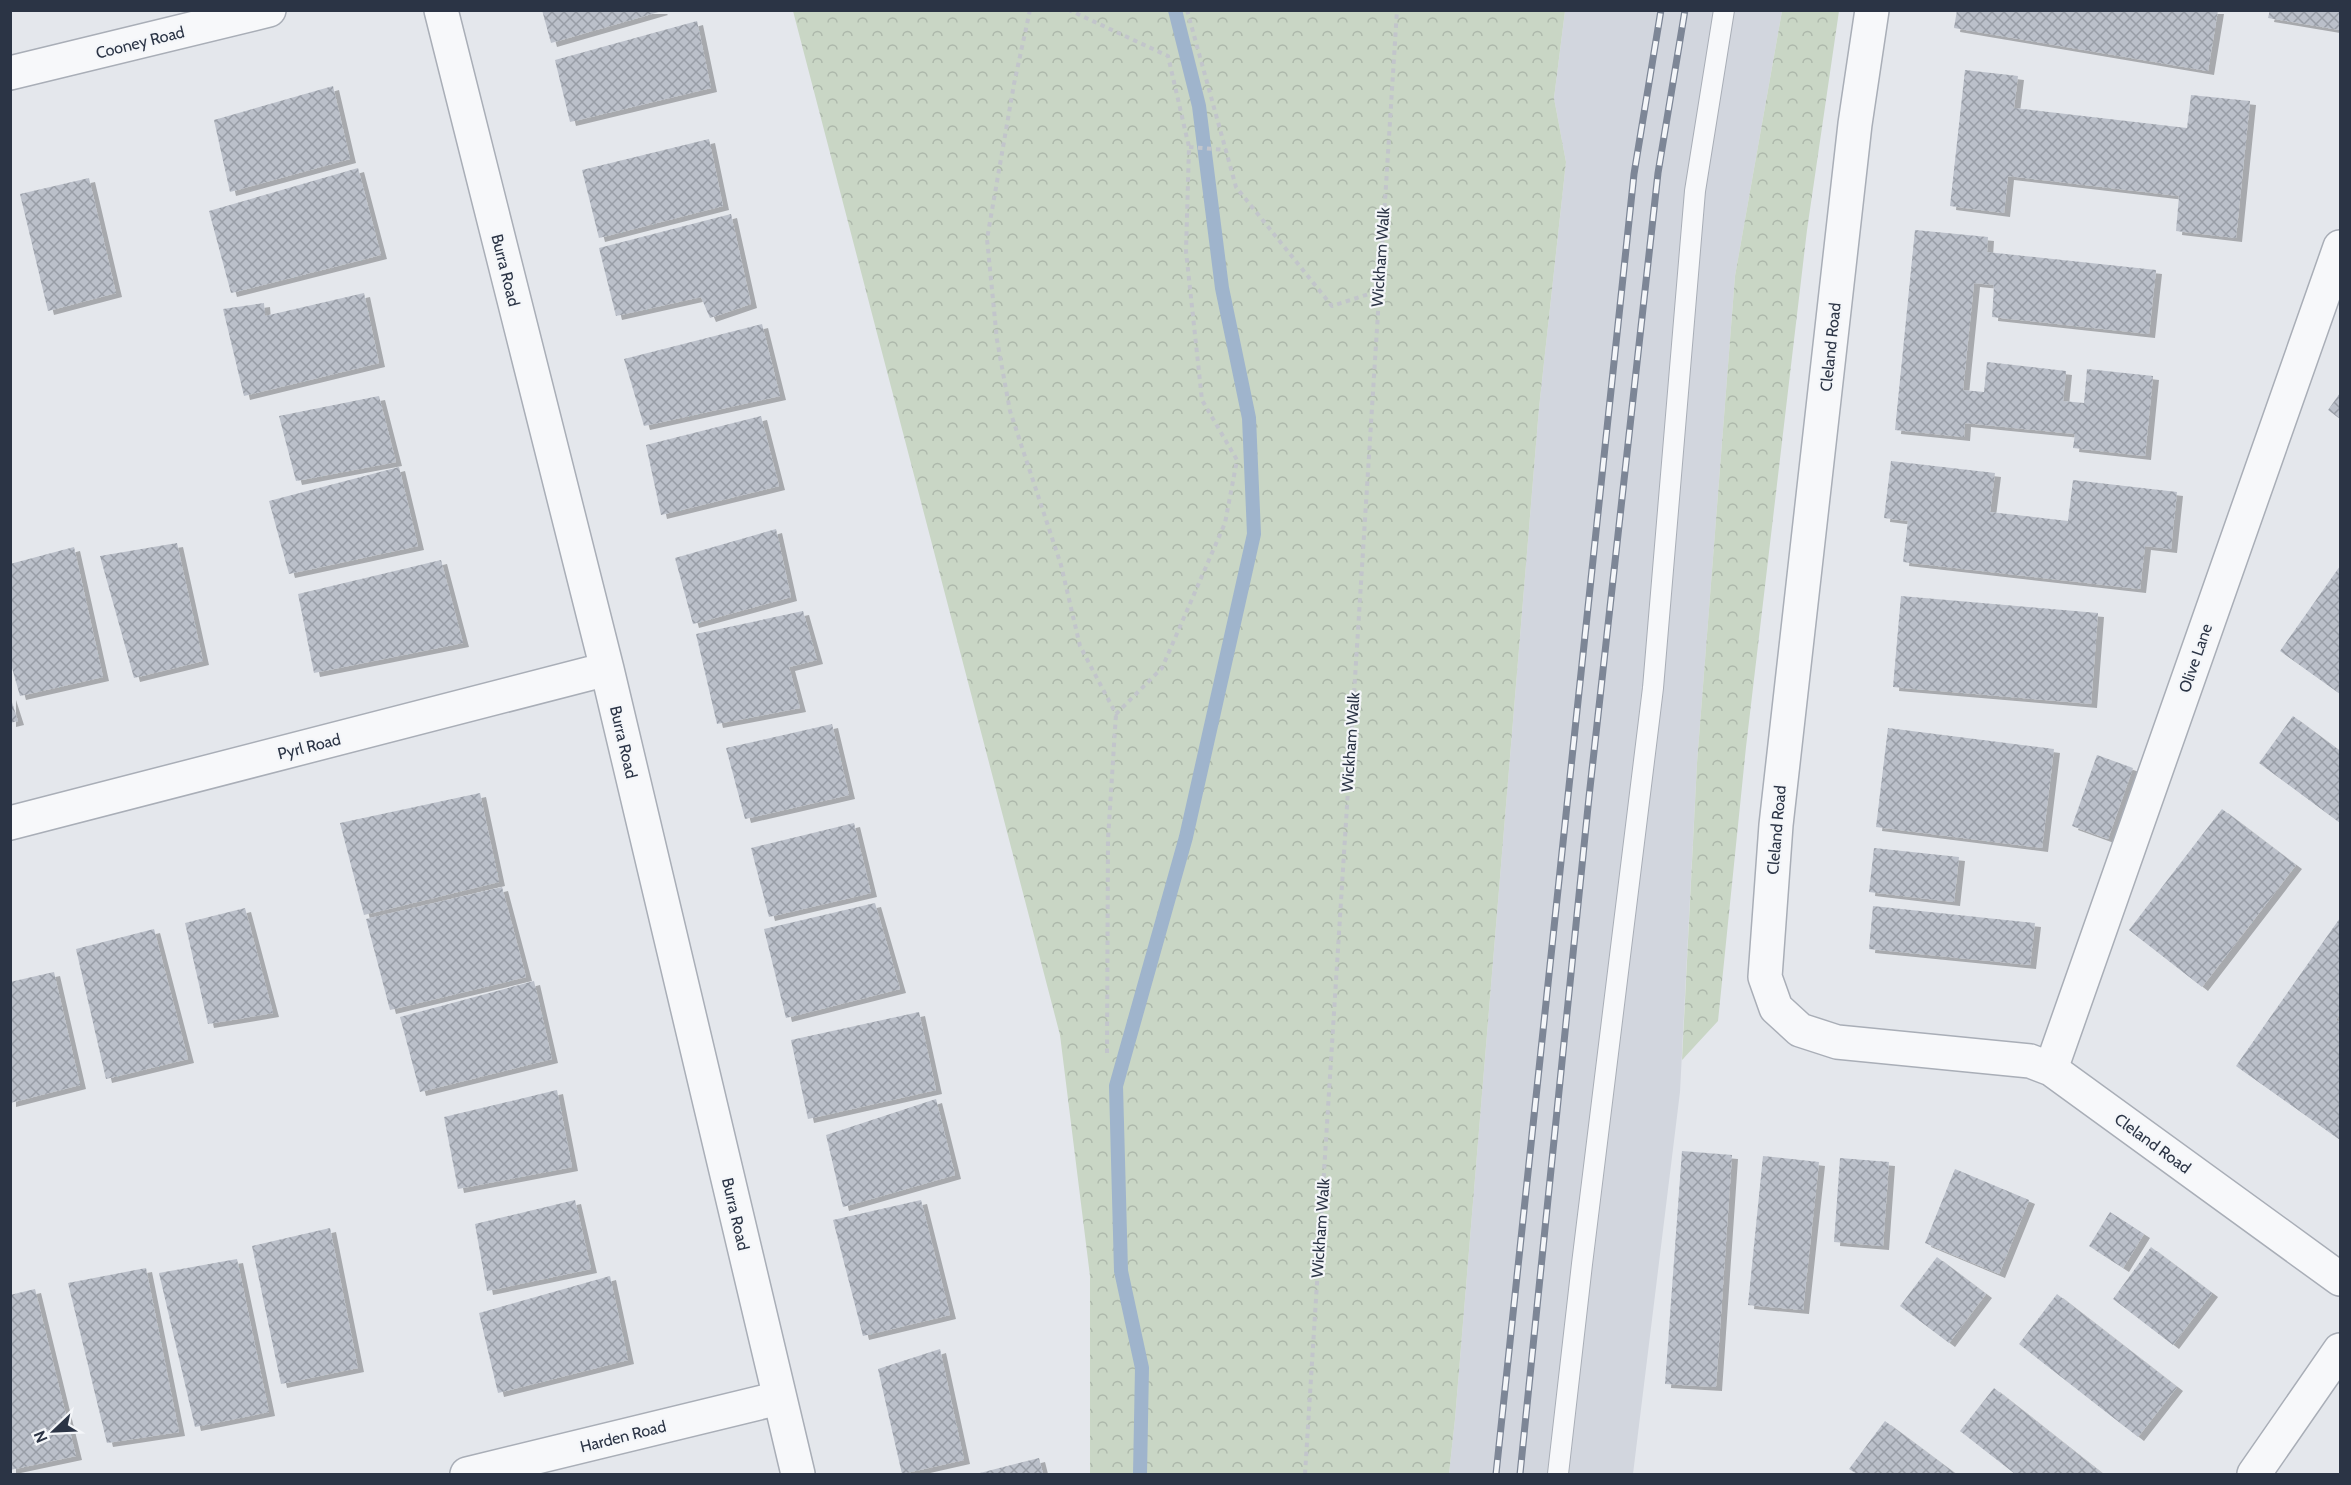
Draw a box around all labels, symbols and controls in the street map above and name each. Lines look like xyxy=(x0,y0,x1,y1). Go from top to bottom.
street label: Cooney Road xyxy=(94,22,186,63)
street label: Wickham Walk xyxy=(1368,206,1394,308)
street label: Burra Road xyxy=(487,232,524,308)
street label: Cleland Road xyxy=(1816,302,1845,392)
street label: Olive Lane xyxy=(2175,621,2216,695)
street label: Wickham Walk xyxy=(1338,691,1364,793)
street label: Burra Road xyxy=(606,704,641,780)
street label: Pyrl Road xyxy=(276,729,343,763)
street label: Cleland Road xyxy=(1763,785,1790,875)
street label: Cleland Road xyxy=(2111,1109,2194,1177)
street label: Burra Road xyxy=(718,1176,753,1252)
street label: Wickham Walk xyxy=(1308,1177,1334,1279)
north arrow xyxy=(24,1401,84,1461)
street label: Harden Road xyxy=(578,1417,668,1456)
text: N xyxy=(30,1428,52,1446)

